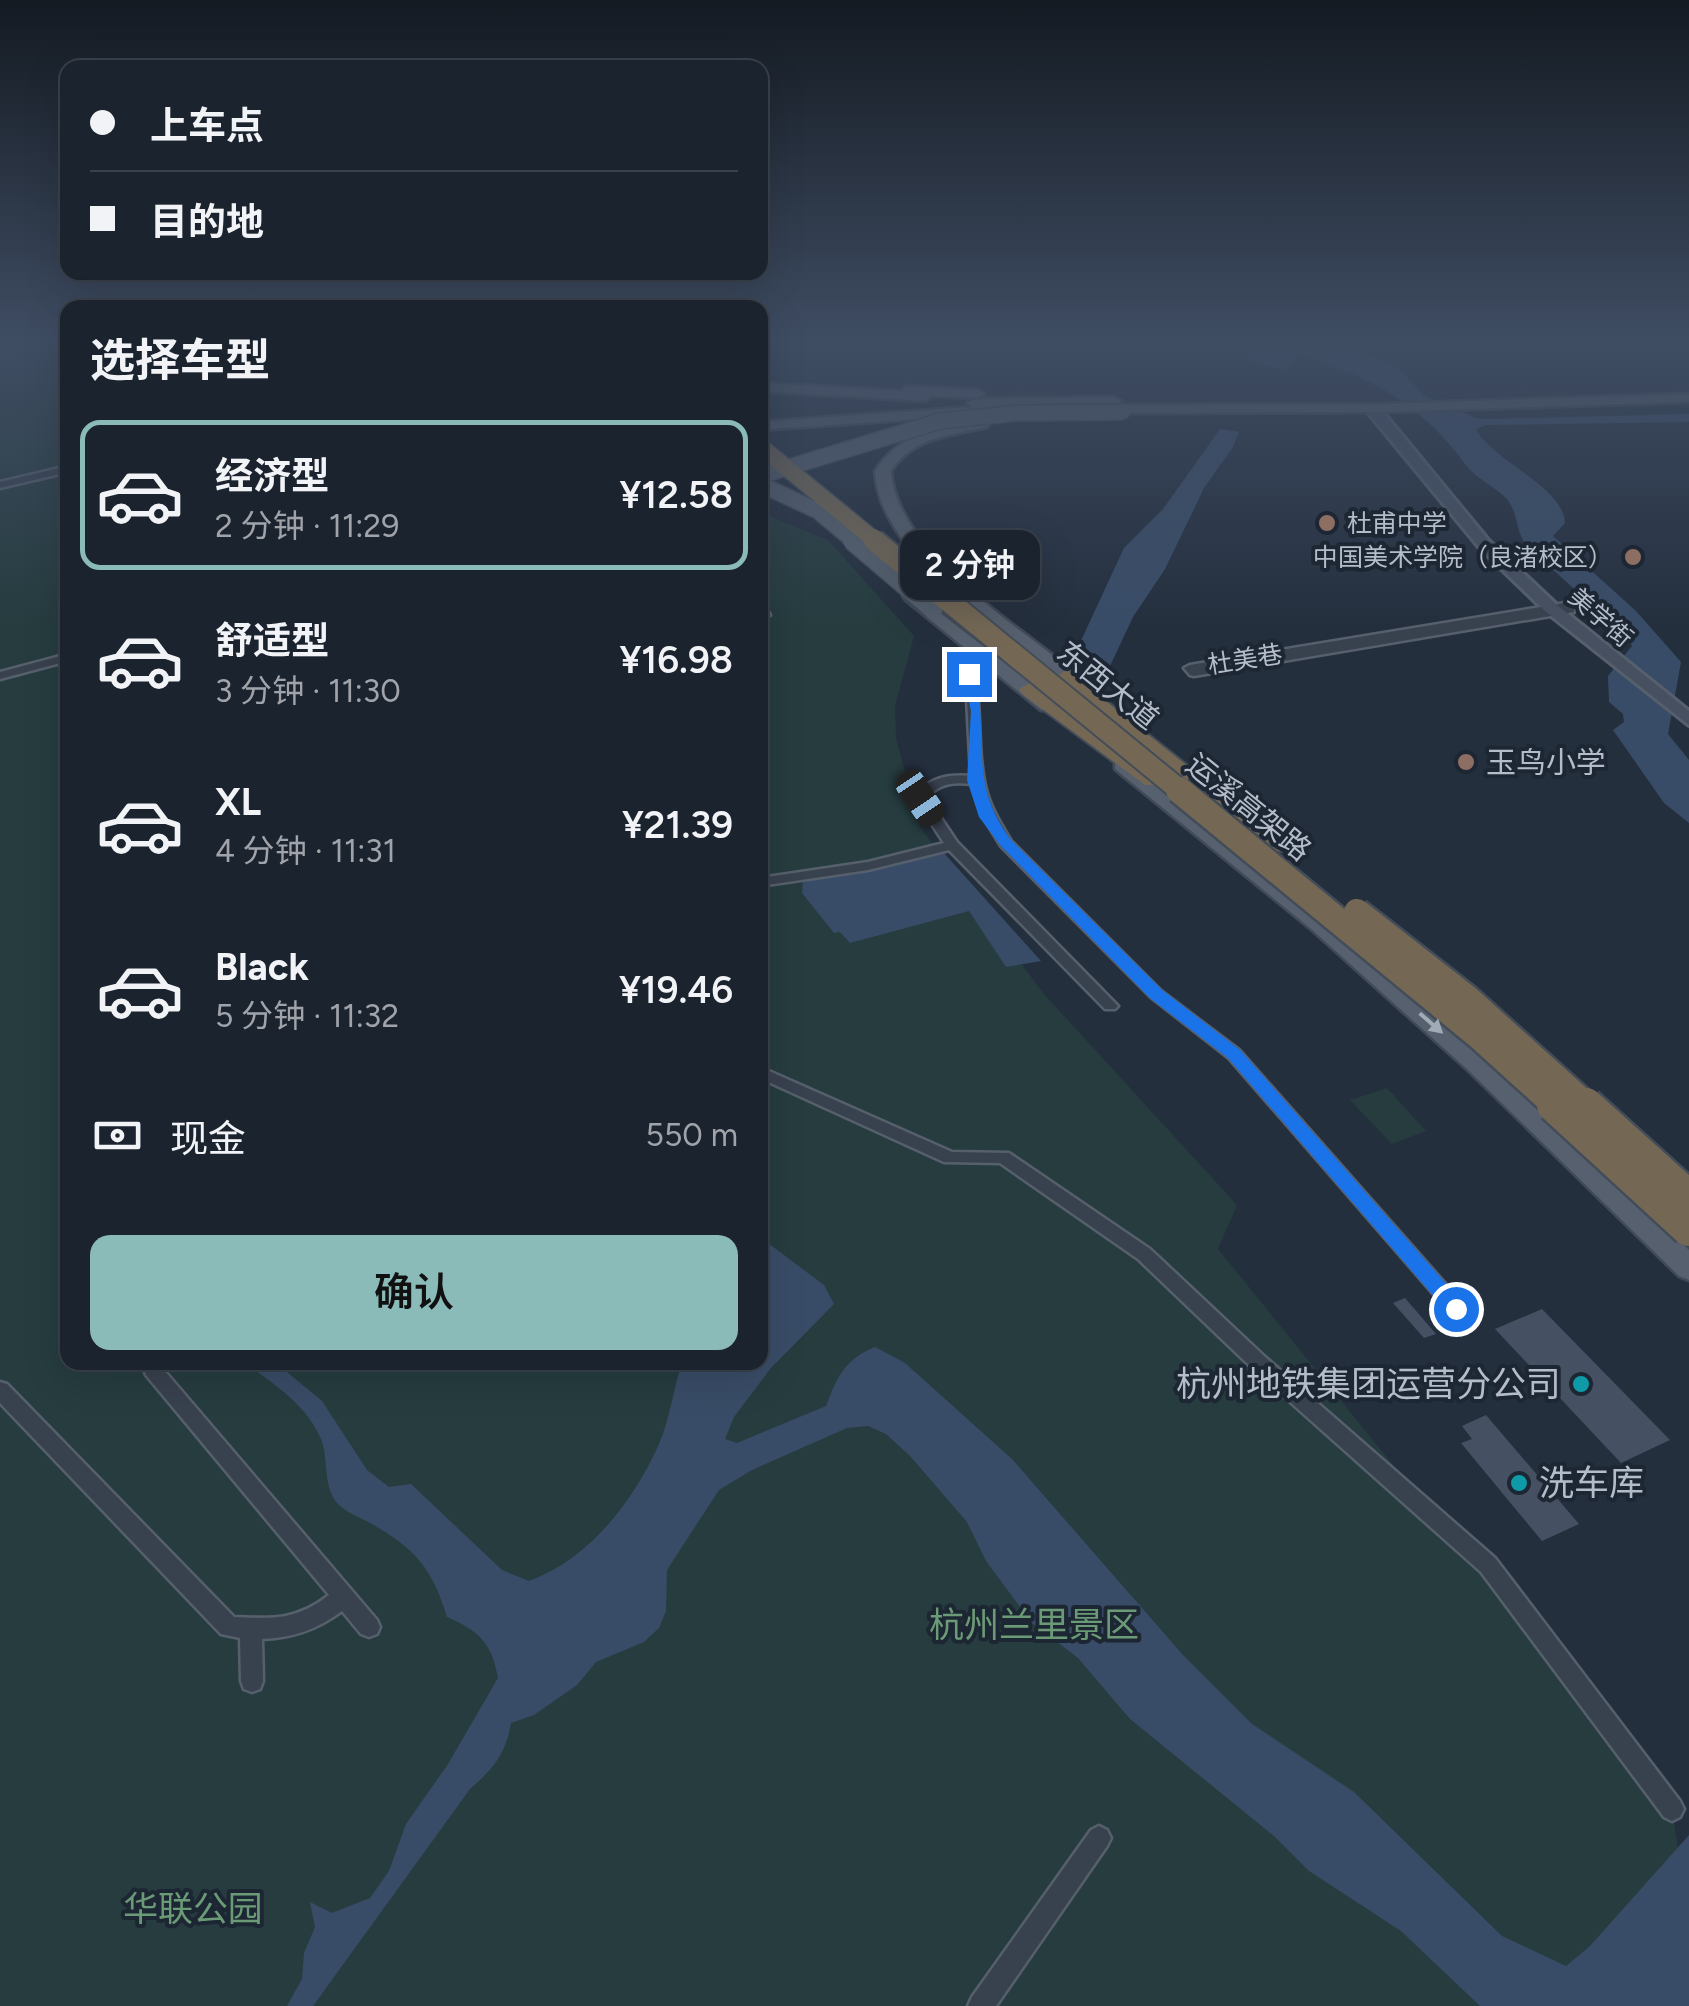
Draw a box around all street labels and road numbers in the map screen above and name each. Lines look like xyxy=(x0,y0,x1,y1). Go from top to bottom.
street label: 美学街 xyxy=(1563,581,1639,653)
street label: 东西大道 xyxy=(1050,633,1166,737)
street label: 杜美巷 xyxy=(1206,638,1284,680)
street label: 运溪高架路 xyxy=(1179,745,1319,869)

